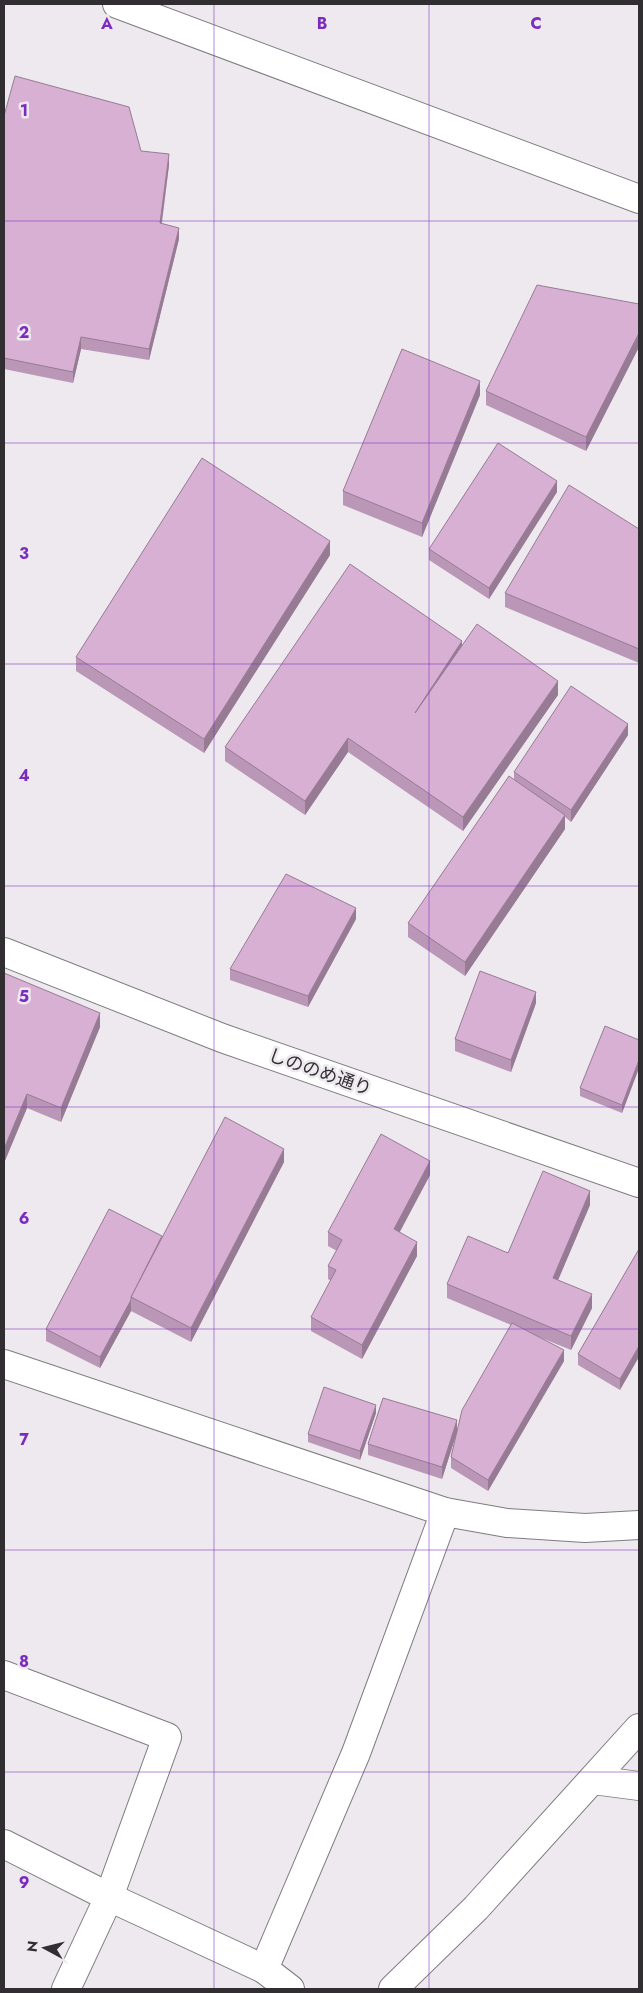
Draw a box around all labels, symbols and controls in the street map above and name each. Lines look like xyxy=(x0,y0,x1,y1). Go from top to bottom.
text: A xyxy=(100,12,113,35)
text: B xyxy=(317,12,327,35)
text: C xyxy=(530,12,542,35)
text: 1 xyxy=(20,99,28,122)
text: 2 xyxy=(19,321,29,344)
text: 3 xyxy=(19,542,29,565)
text: 4 xyxy=(18,764,30,787)
text: 5 xyxy=(19,985,29,1008)
street label: しののめ通り xyxy=(265,1042,375,1102)
text: 6 xyxy=(19,1207,29,1230)
text: 7 xyxy=(19,1428,29,1451)
text: 8 xyxy=(19,1650,29,1673)
text: 9 xyxy=(19,1871,29,1894)
north arrow xyxy=(20,1923,70,1973)
text: N xyxy=(21,1940,43,1953)

